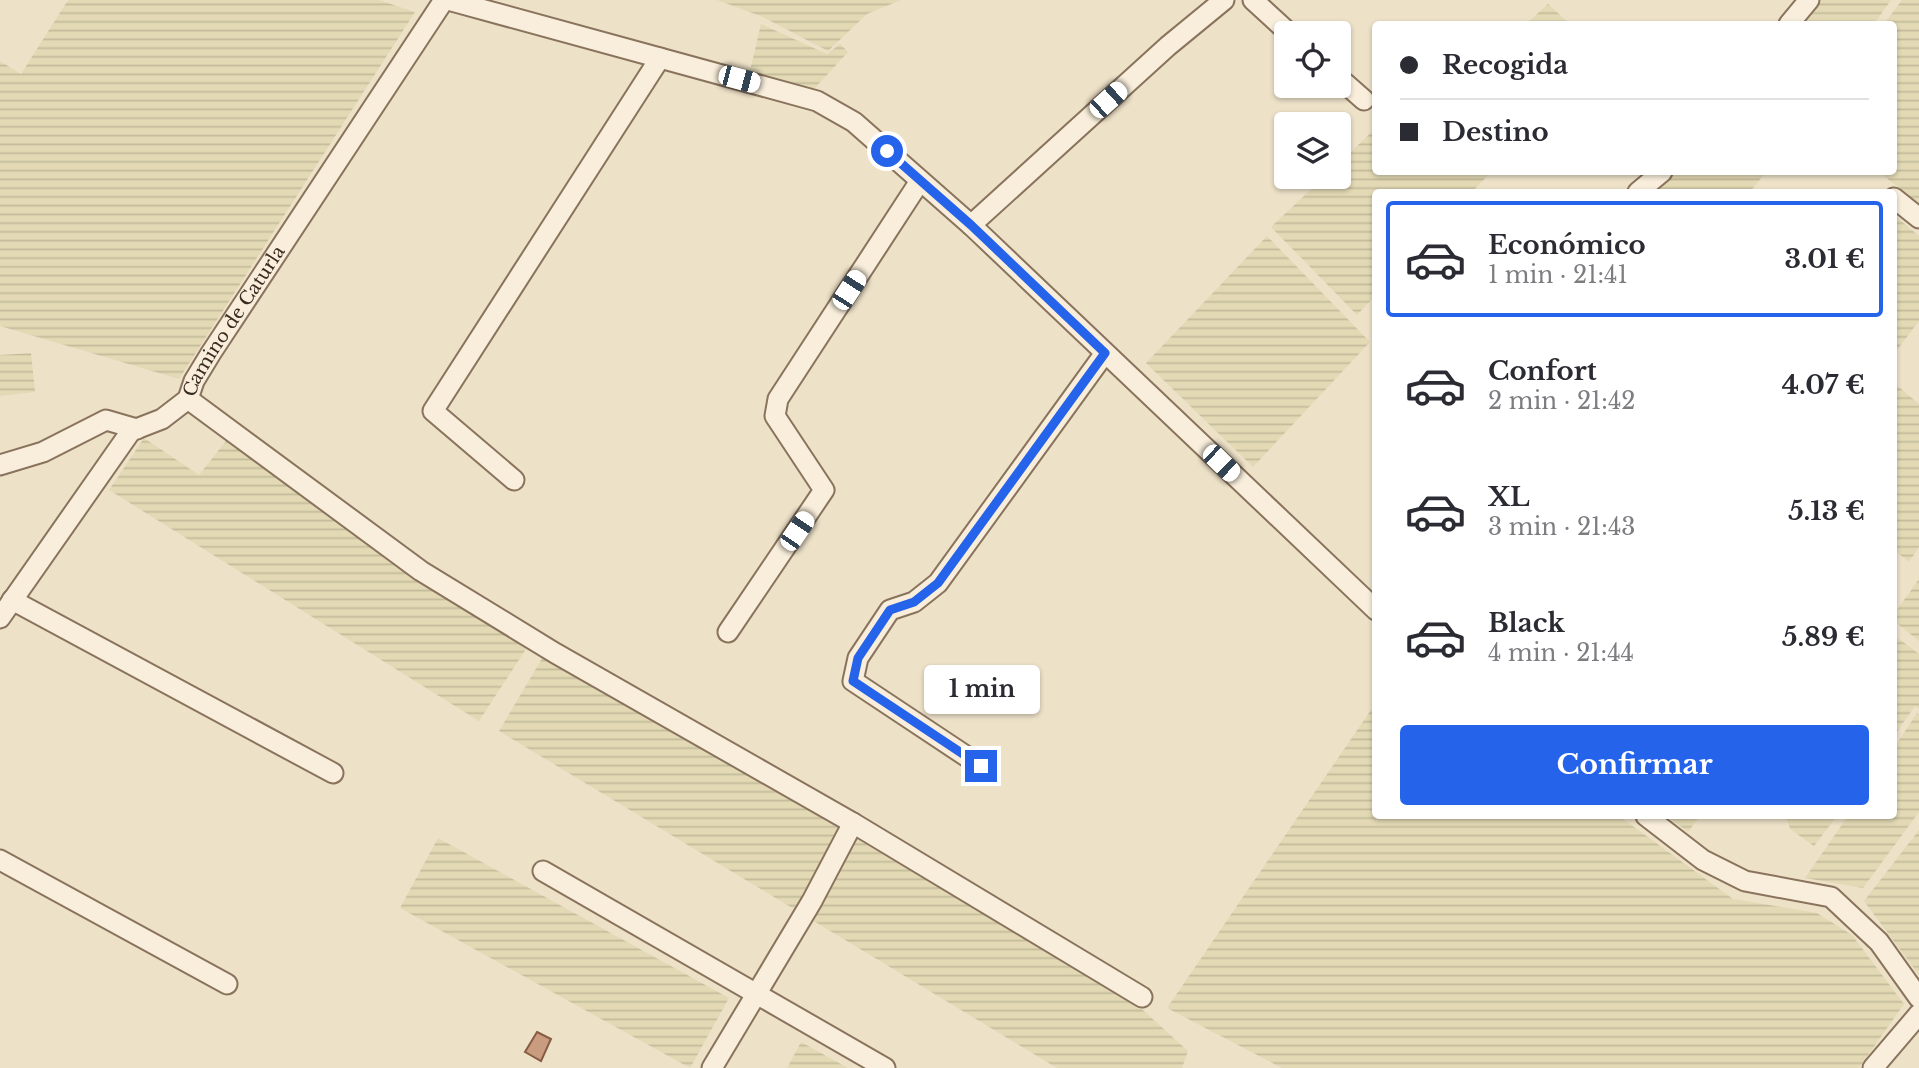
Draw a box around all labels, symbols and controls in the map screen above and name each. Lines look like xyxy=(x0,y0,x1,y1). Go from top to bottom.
map controls xyxy=(1274,21,1351,189)
button: locate xyxy=(1274,21,1351,98)
text: Recogida xyxy=(1442,49,1568,81)
car xyxy=(716,63,763,95)
car xyxy=(1086,78,1131,122)
button: layers xyxy=(1274,112,1351,189)
text: Destino xyxy=(1442,116,1549,148)
route start xyxy=(871,135,903,167)
icon: car xyxy=(1404,228,1467,291)
text: Económico xyxy=(1488,229,1646,261)
street label: Camino de Caturla xyxy=(179,242,290,399)
text: 3.01 € xyxy=(1785,243,1865,275)
text: 1 min · 21:41 xyxy=(1488,261,1628,289)
car xyxy=(829,267,870,313)
icon: car xyxy=(1404,354,1467,417)
text: Confort xyxy=(1488,355,1597,387)
text: 4.07 € xyxy=(1782,369,1865,401)
text: 2 min · 21:42 xyxy=(1488,387,1636,415)
car xyxy=(1199,441,1244,485)
icon: car xyxy=(1404,480,1467,543)
text: XL xyxy=(1488,481,1530,513)
text: 5.13 € xyxy=(1788,495,1865,527)
car xyxy=(777,508,818,554)
text: 3 min · 21:43 xyxy=(1488,513,1636,541)
icon: car xyxy=(1404,606,1467,669)
text: Black xyxy=(1488,607,1565,639)
text: 5.89 € xyxy=(1782,621,1865,653)
text: 4 min · 21:44 xyxy=(1488,639,1634,667)
callout: 1 min xyxy=(923,664,1039,714)
text: 1 min xyxy=(949,675,1015,703)
button: Confirmar xyxy=(1400,725,1869,805)
route end xyxy=(965,750,997,782)

